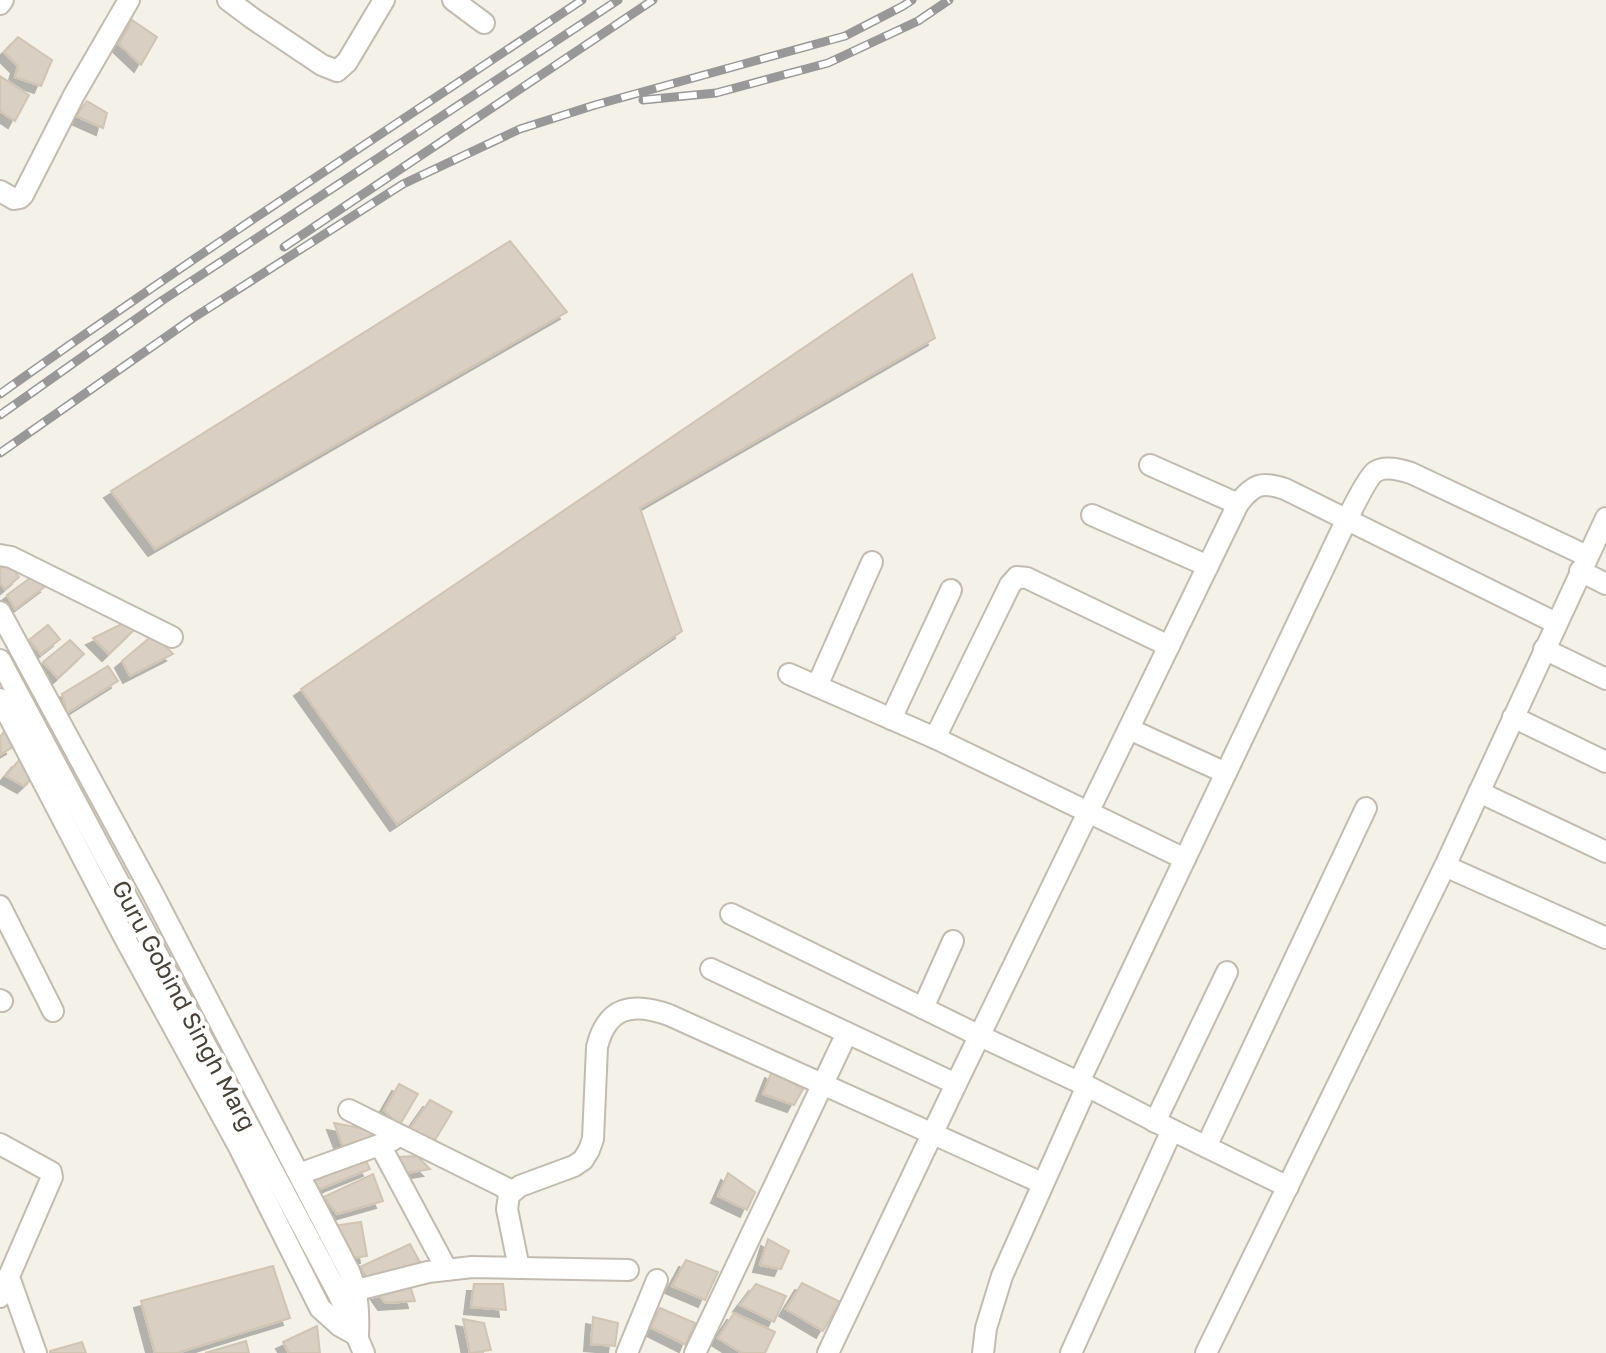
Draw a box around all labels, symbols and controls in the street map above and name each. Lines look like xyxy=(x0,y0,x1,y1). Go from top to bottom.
street label: Guru Gobind Singh Marg xyxy=(107,875,263,1135)

